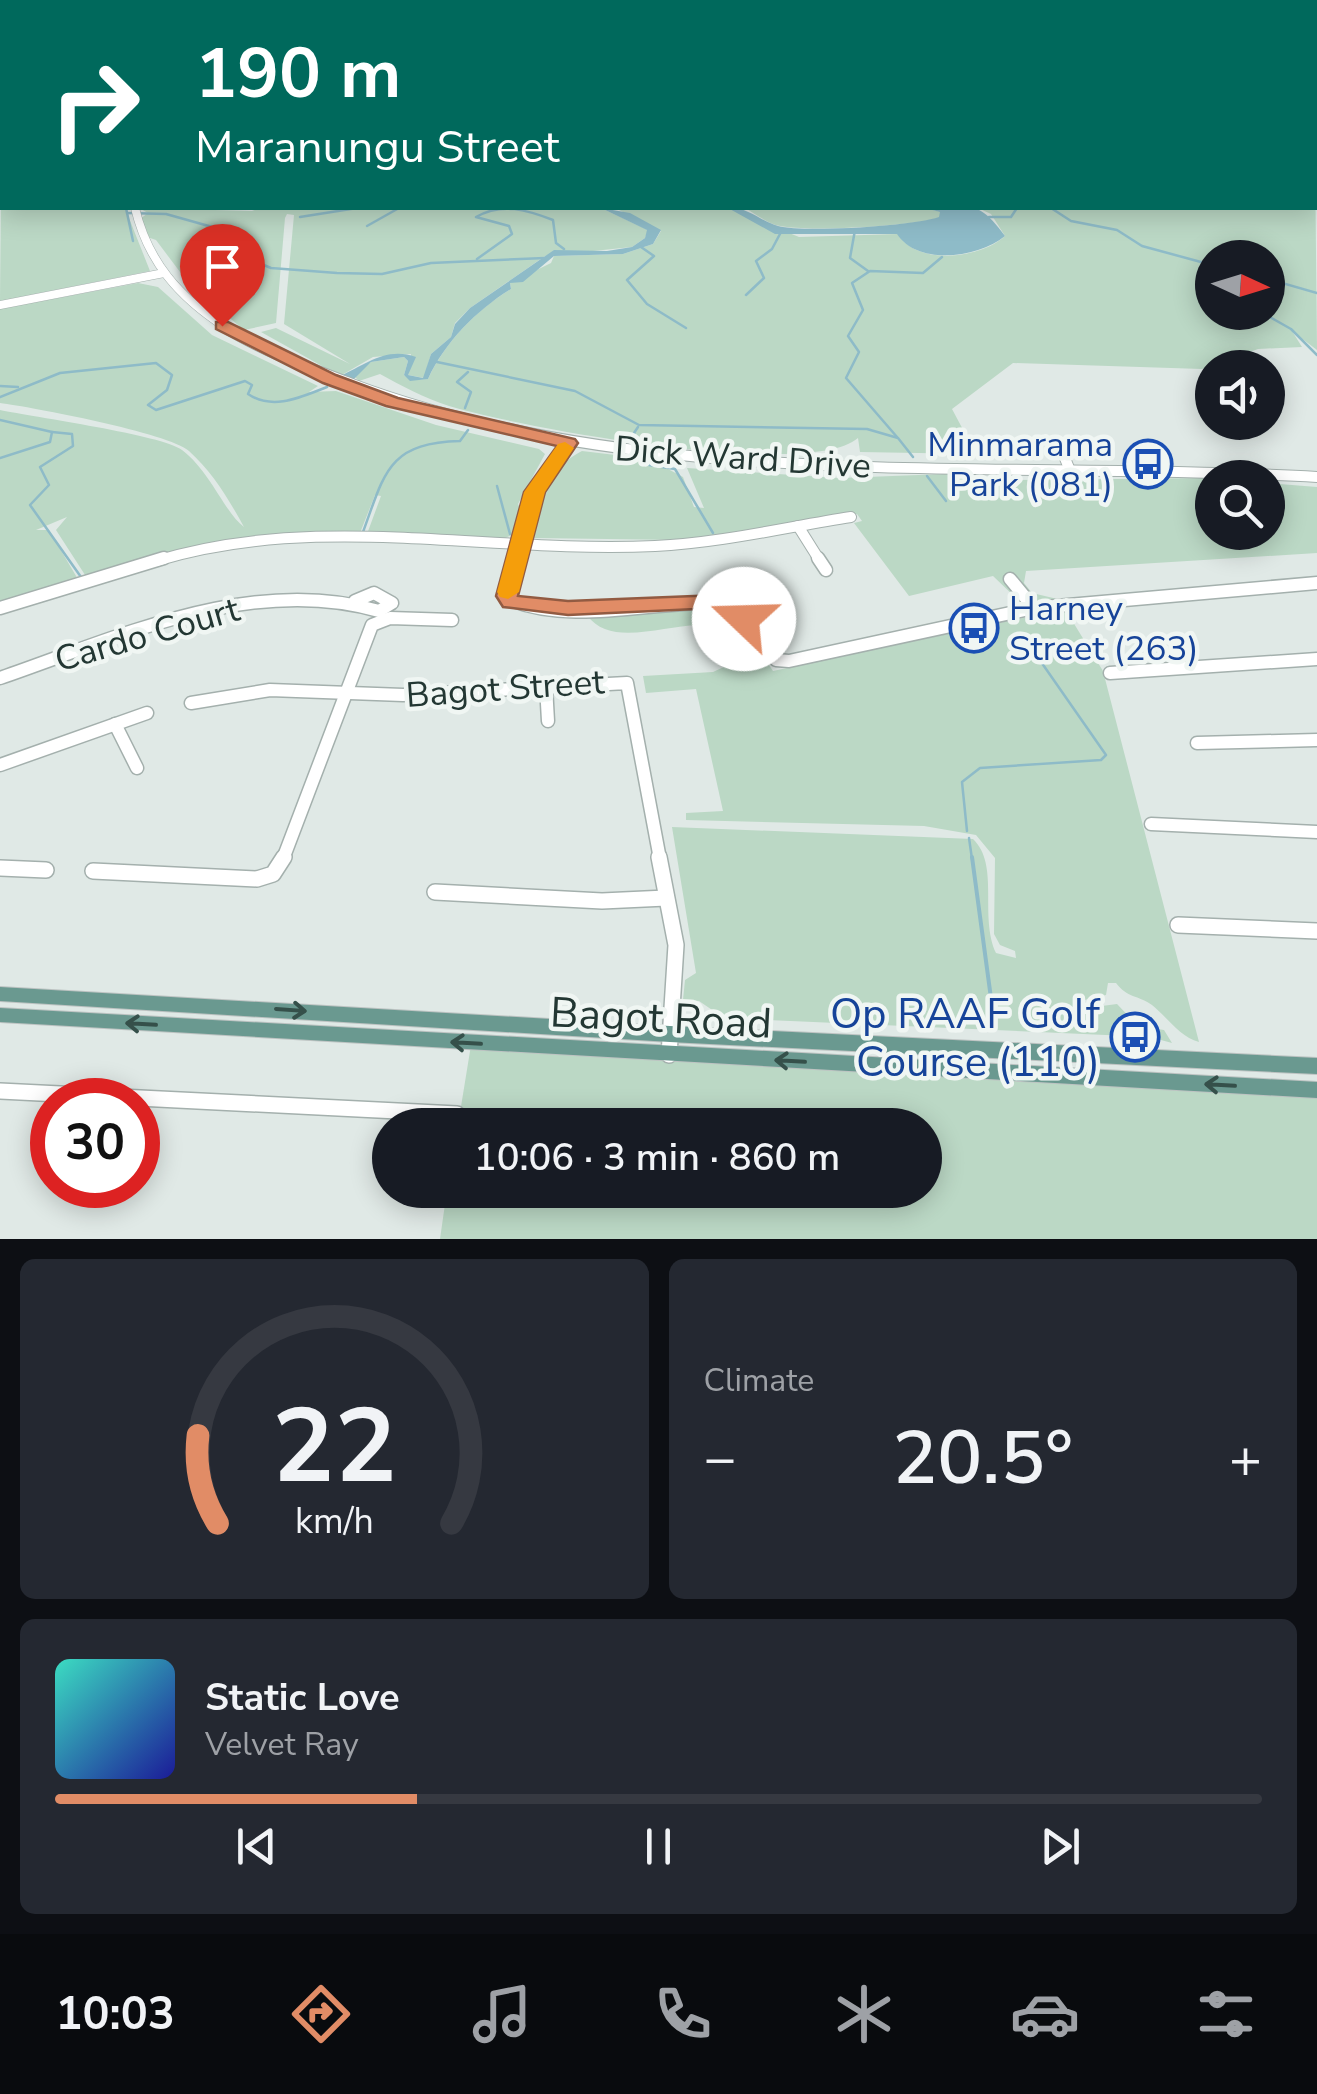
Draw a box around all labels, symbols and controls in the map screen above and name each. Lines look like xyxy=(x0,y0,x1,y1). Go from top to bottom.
text: 190 m xyxy=(195,26,401,122)
icon: right xyxy=(30,40,160,170)
text: Maranungu Street xyxy=(195,117,559,178)
pin xyxy=(180,224,265,327)
icon: arrive xyxy=(195,239,250,294)
north arrow xyxy=(1195,240,1285,330)
map controls xyxy=(1195,240,1285,550)
button: sound xyxy=(1195,350,1285,440)
place label: Minmarama Park (081) xyxy=(927,421,1113,508)
street label: Dick Ward Drive xyxy=(613,425,873,490)
bus stop icon: Minmarama Park (081) xyxy=(1122,438,1174,490)
button: search xyxy=(1195,460,1285,550)
position arrow xyxy=(692,567,796,671)
place label: Harney Street (263) xyxy=(1009,585,1199,672)
street label: Cardo Court xyxy=(49,586,246,683)
bus stop icon: Harney Street (263) xyxy=(948,602,1000,654)
street label: Bagot Street xyxy=(404,658,607,719)
street label: Bagot Road xyxy=(549,984,773,1053)
place label: Op RAAF Golf Course (110) xyxy=(830,986,1101,1091)
one-way arrow xyxy=(274,1001,306,1020)
bus stop icon: Op RAAF Golf Course (110) xyxy=(1109,1011,1161,1063)
one-way arrow xyxy=(126,1014,158,1033)
one-way arrow xyxy=(450,1033,482,1052)
one-way arrow xyxy=(775,1051,807,1070)
one-way arrow xyxy=(1204,1075,1236,1094)
speed limit sign: 30 xyxy=(30,1078,160,1208)
text: 10:06 · 3 min · 860 m xyxy=(474,1132,840,1183)
text: Climate xyxy=(704,1359,814,1402)
text: 22 xyxy=(272,1376,397,1518)
text: 20.5° xyxy=(892,1407,1073,1509)
text: − xyxy=(704,1421,737,1496)
text: + xyxy=(1229,1421,1262,1496)
text: km/h xyxy=(295,1497,374,1546)
text: Static Love xyxy=(205,1672,400,1723)
text: Velvet Ray xyxy=(205,1723,359,1766)
icon: previous xyxy=(229,1819,284,1874)
icon: pause xyxy=(631,1819,686,1874)
icon: next xyxy=(1033,1819,1088,1874)
icon: directions xyxy=(286,1979,356,2049)
icon: music xyxy=(467,1979,537,2049)
icon: phone xyxy=(648,1979,718,2049)
icon: climate xyxy=(829,1979,899,2049)
icon: car xyxy=(1010,1979,1080,2049)
icon: filters xyxy=(1191,1979,1261,2049)
text: 10:03 xyxy=(56,1984,175,2045)

